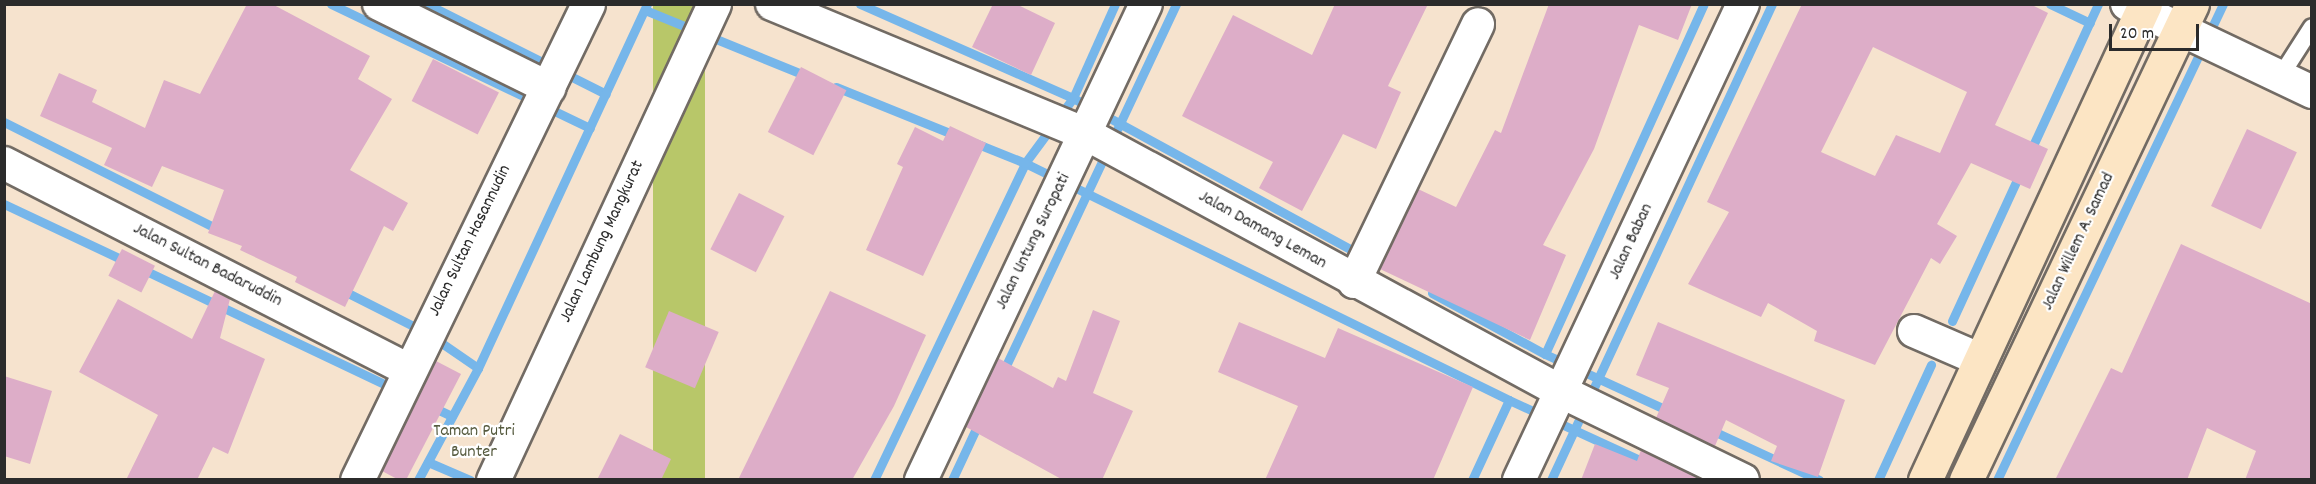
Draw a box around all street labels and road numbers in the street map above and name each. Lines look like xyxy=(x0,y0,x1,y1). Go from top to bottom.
street label: Jalan Lambung Mangkurat xyxy=(556,158,650,326)
street label: Jalan Sultan Hasannudin xyxy=(425,162,517,320)
street label: Jalan Untung Suropati xyxy=(992,170,1076,314)
street label: Jalan Willem A. Samad xyxy=(2038,170,2120,314)
street label: Jalan Damang Leman xyxy=(1194,187,1330,275)
street label: Jalan Baban xyxy=(1605,200,1659,284)
street label: Jalan Sultan Badaruddin xyxy=(129,219,285,313)

